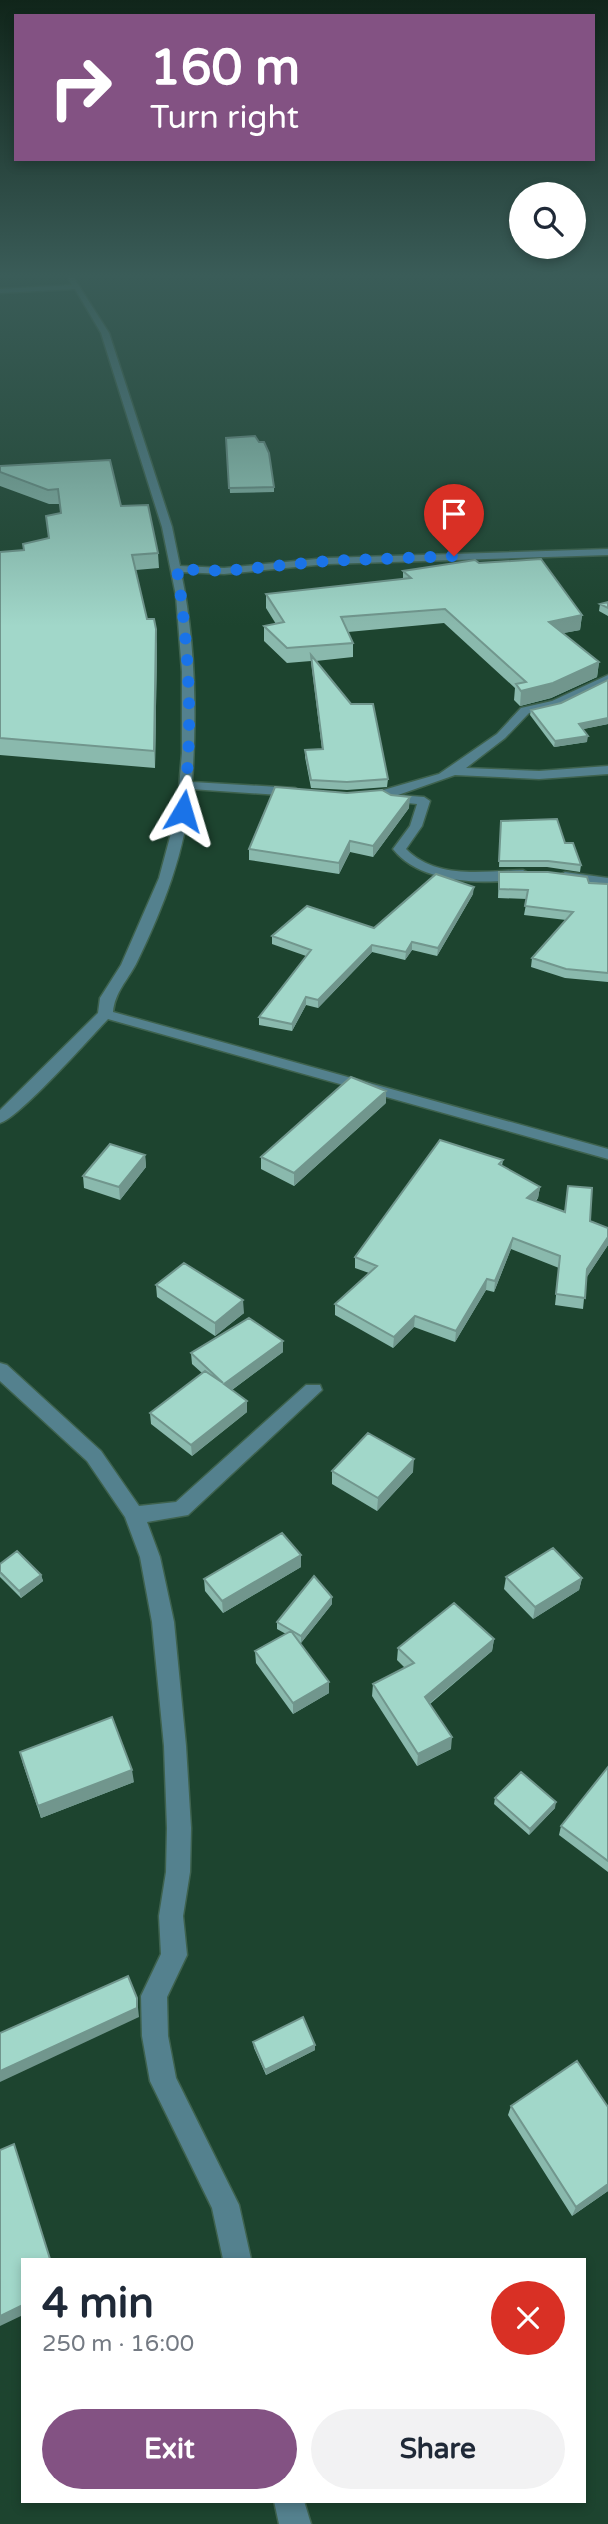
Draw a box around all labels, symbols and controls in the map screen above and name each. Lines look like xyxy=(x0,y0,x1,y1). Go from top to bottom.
text: 160 m xyxy=(150,39,300,98)
icon: right xyxy=(35,42,126,133)
text: Turn right xyxy=(150,99,299,137)
map controls xyxy=(509,182,586,259)
button: search xyxy=(509,182,586,259)
pin xyxy=(424,484,484,556)
icon: arrive xyxy=(435,495,473,533)
position arrow xyxy=(146,774,220,848)
text: 4 min xyxy=(42,2278,154,2329)
button: close xyxy=(491,2281,565,2355)
text: 250 m · 16:00 xyxy=(42,2330,194,2358)
button: Exit xyxy=(42,2409,297,2489)
button: Share xyxy=(311,2409,565,2489)

